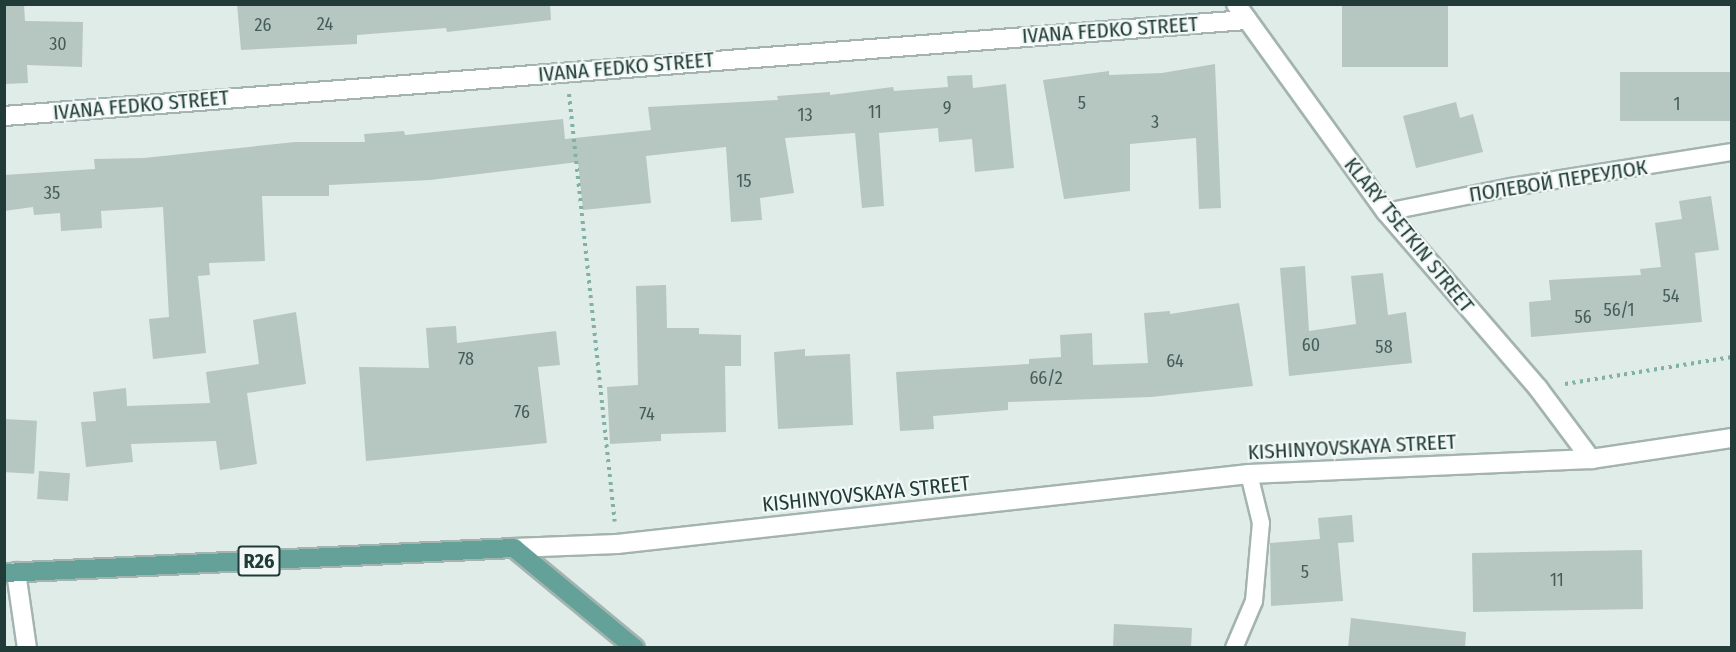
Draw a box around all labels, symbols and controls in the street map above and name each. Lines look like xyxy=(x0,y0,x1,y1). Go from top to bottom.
street label: IVANA FEDKO STREET xyxy=(1021,11,1199,49)
house number: 24 xyxy=(317,13,333,35)
house number: 26 xyxy=(255,14,271,36)
house number: 30 xyxy=(49,33,67,55)
street label: IVANA FEDKO STREET xyxy=(537,47,715,87)
street label: IVANA FEDKO STREET xyxy=(52,85,230,125)
house number: 5 xyxy=(1078,92,1086,114)
house number: 1 xyxy=(1673,93,1681,115)
house number: 9 xyxy=(943,97,951,119)
house number: 11 xyxy=(868,101,882,123)
house number: 13 xyxy=(797,104,813,126)
house number: 3 xyxy=(1151,111,1159,133)
street label: KLARY TSETKIN STREET xyxy=(1339,153,1479,317)
street label: ПОЛЕВОЙ ПЕРЕУЛОК xyxy=(1467,154,1649,208)
house number: 15 xyxy=(736,170,752,192)
house number: 35 xyxy=(44,182,60,204)
house number: 54 xyxy=(1663,285,1679,307)
house number: 56/1 xyxy=(1603,299,1635,321)
house number: 56 xyxy=(1574,306,1592,328)
house number: 60 xyxy=(1302,334,1320,356)
house number: 58 xyxy=(1375,336,1393,358)
house number: 78 xyxy=(458,348,474,370)
house number: 64 xyxy=(1166,350,1184,372)
house number: 66/2 xyxy=(1029,367,1063,389)
house number: 76 xyxy=(514,401,530,423)
house number: 74 xyxy=(639,403,655,425)
street label: KISHINYOVSKAYA STREET xyxy=(1247,429,1457,465)
street label: KISHINYOVSKAYA STREET xyxy=(761,471,971,517)
road number: R26 xyxy=(236,544,282,578)
house number: 5 xyxy=(1301,561,1309,583)
house number: 11 xyxy=(1550,569,1564,591)

